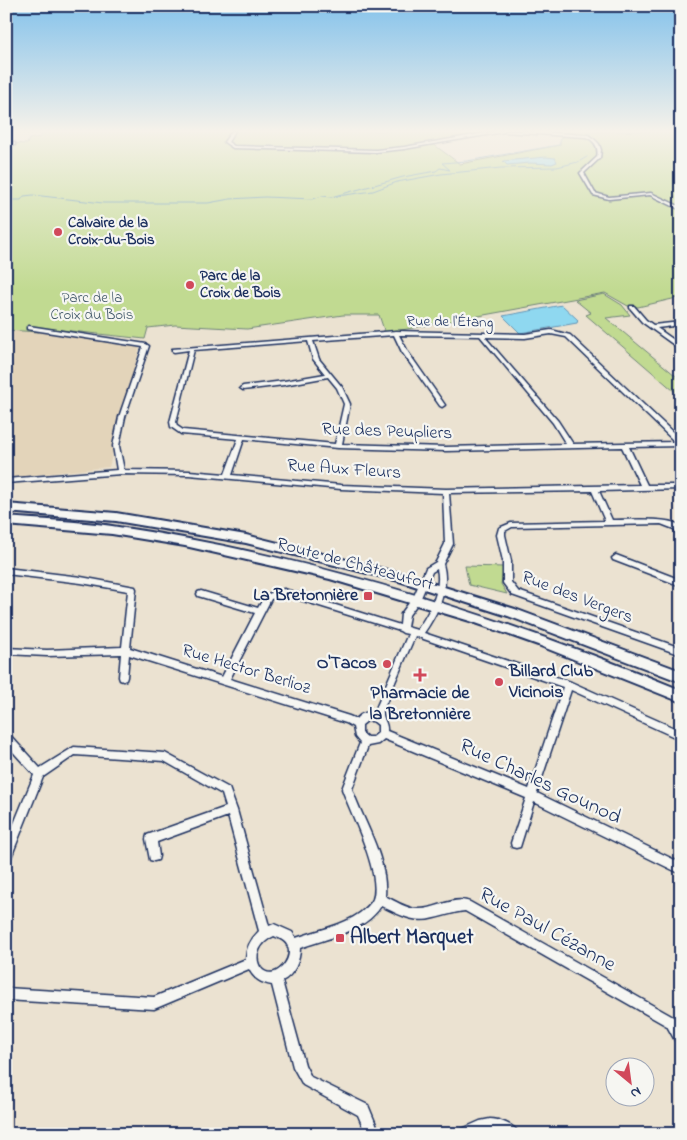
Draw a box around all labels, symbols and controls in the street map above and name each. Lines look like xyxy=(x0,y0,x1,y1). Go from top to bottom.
place label: Calvaire de la Croix-du-Bois xyxy=(68,212,155,251)
marker: Calvaire de la Croix-du-Bois xyxy=(52,226,64,238)
place label: Parc de la Croix de Bois xyxy=(200,265,281,304)
marker: Parc de la Croix de Bois xyxy=(184,279,196,291)
park label: Parc de la Croix du Bois xyxy=(51,287,133,326)
street label: Rue de l'Étang xyxy=(406,310,494,335)
street label: Rue des Peupliers xyxy=(321,417,453,447)
street label: Rue Aux Fleurs xyxy=(286,453,402,487)
street label: Route de Châteaufort xyxy=(274,532,436,598)
street label: Rue des Vergers xyxy=(517,565,637,632)
place label: La Bretonnière xyxy=(253,583,359,609)
marker: La Bretonnière xyxy=(362,590,374,602)
street label: Rue Hector Berlioz xyxy=(178,638,314,702)
place label: O'Tacos xyxy=(317,651,377,677)
marker: O'Tacos xyxy=(381,658,393,670)
place label: Billard Club Vicinois xyxy=(508,659,593,706)
marker: Pharmacie de la Bretonnière xyxy=(414,669,426,681)
marker: Billard Club Vicinois xyxy=(493,676,505,688)
place label: Pharmacie de la Bretonnière xyxy=(369,681,471,728)
street label: Rue Charles Gounod xyxy=(454,731,626,833)
street label: Rue Paul Cézanne xyxy=(473,880,621,980)
place label: Albert Marquet xyxy=(350,923,474,953)
marker: Albert Marquet xyxy=(334,932,346,944)
north arrow xyxy=(604,1058,654,1108)
text: N xyxy=(626,1081,645,1104)

